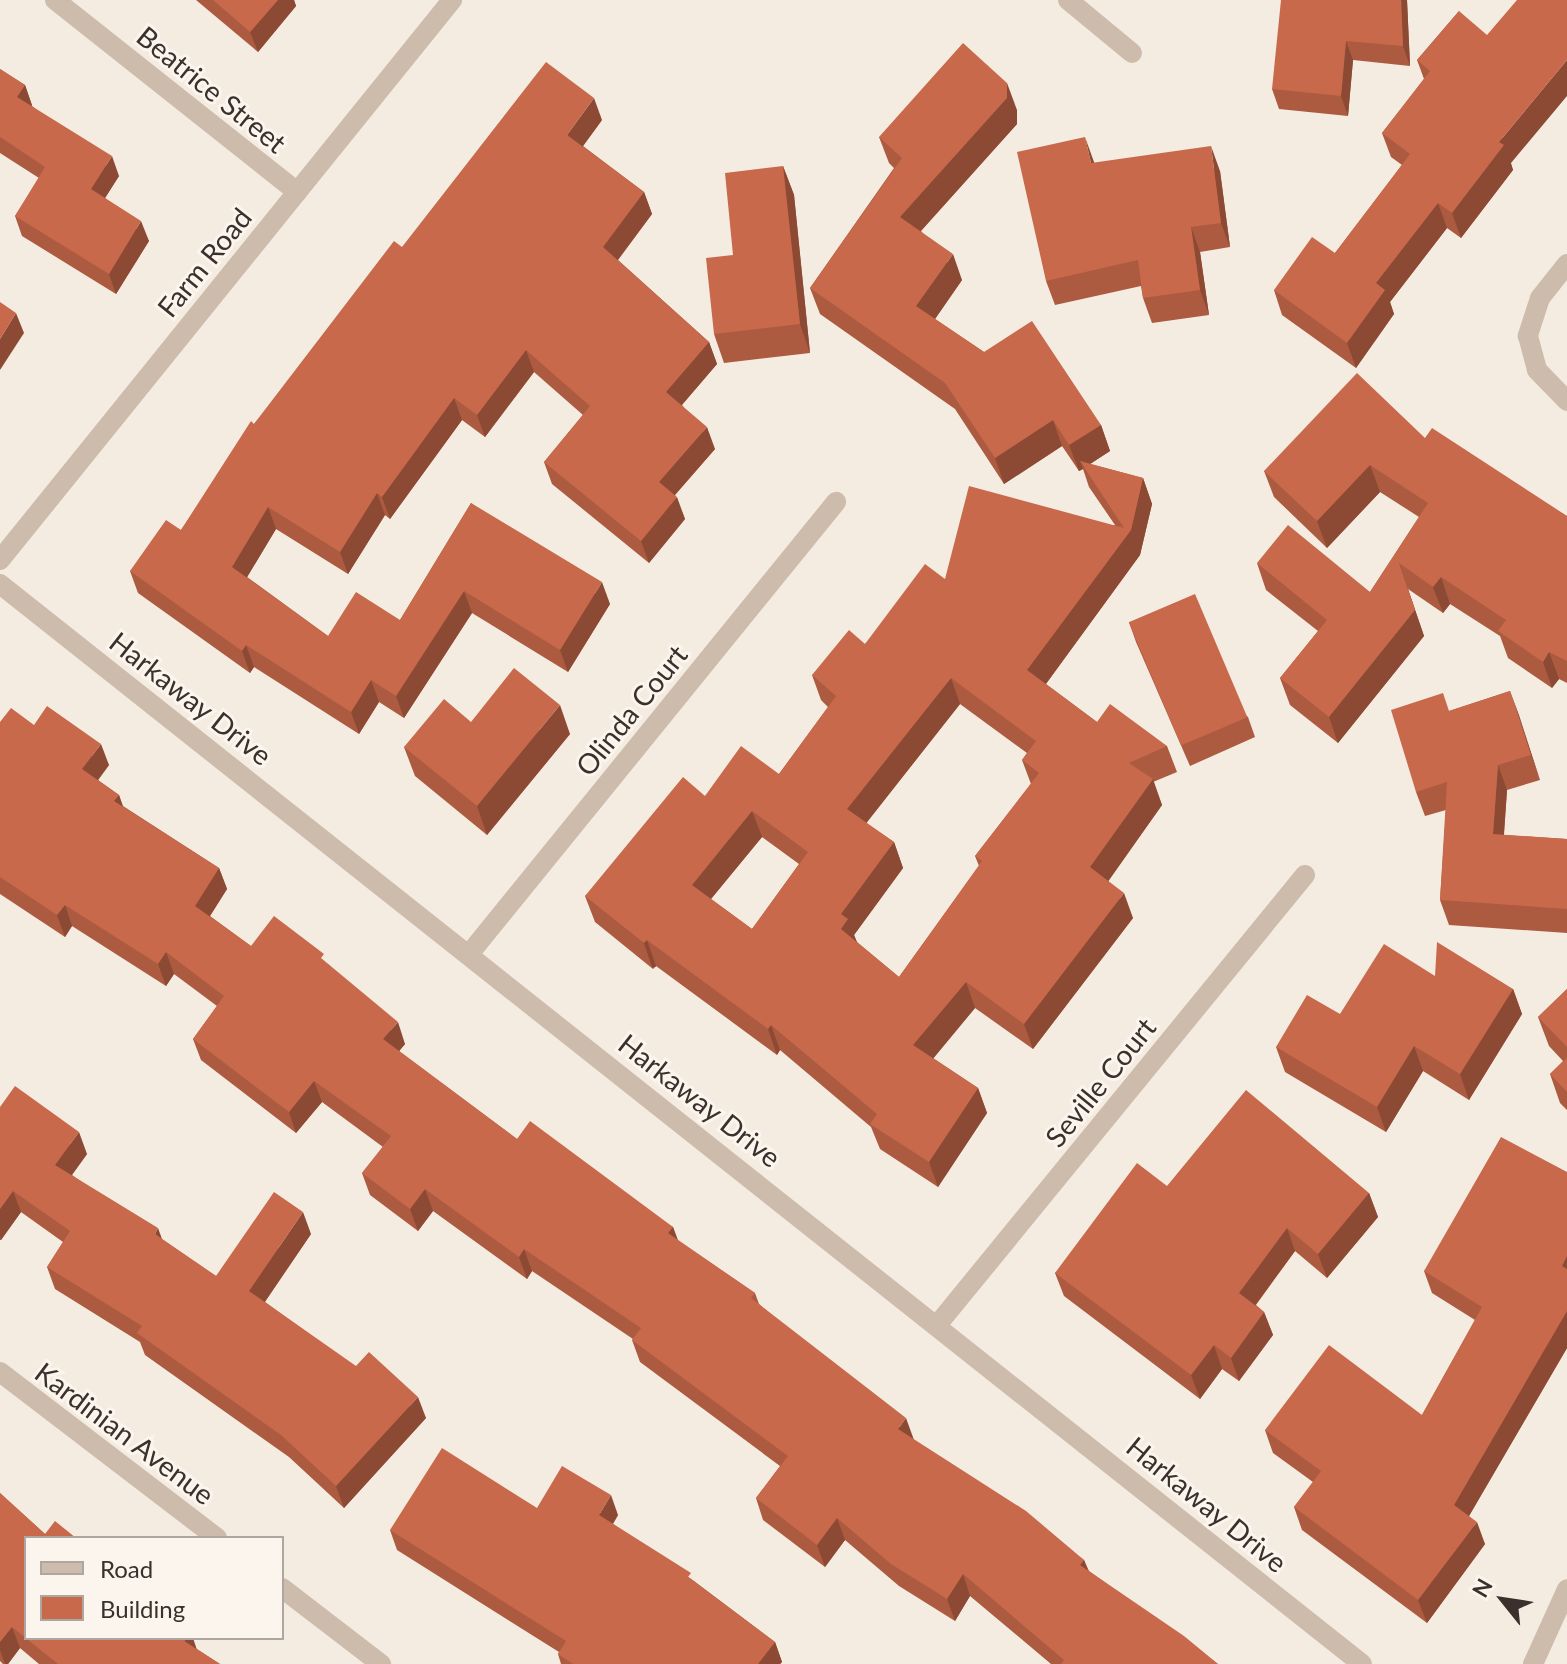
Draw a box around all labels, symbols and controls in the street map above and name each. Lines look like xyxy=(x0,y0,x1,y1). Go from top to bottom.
street label: Beatrice Street xyxy=(131,19,293,159)
street label: Farm Road xyxy=(150,201,258,323)
street label: Harkaway Drive xyxy=(103,624,279,772)
street label: Olinda Court xyxy=(568,638,694,782)
street label: Seville Court xyxy=(1038,1011,1162,1153)
street label: Harkaway Drive xyxy=(612,1026,788,1174)
street label: Kardinian Avenue xyxy=(29,1355,221,1511)
street label: Harkaway Drive xyxy=(1120,1429,1294,1579)
legend xyxy=(24,1536,284,1640)
text: Road xyxy=(100,1554,153,1583)
north arrow xyxy=(1463,1560,1543,1640)
text: N xyxy=(1466,1574,1498,1602)
text: Building xyxy=(100,1594,185,1623)

